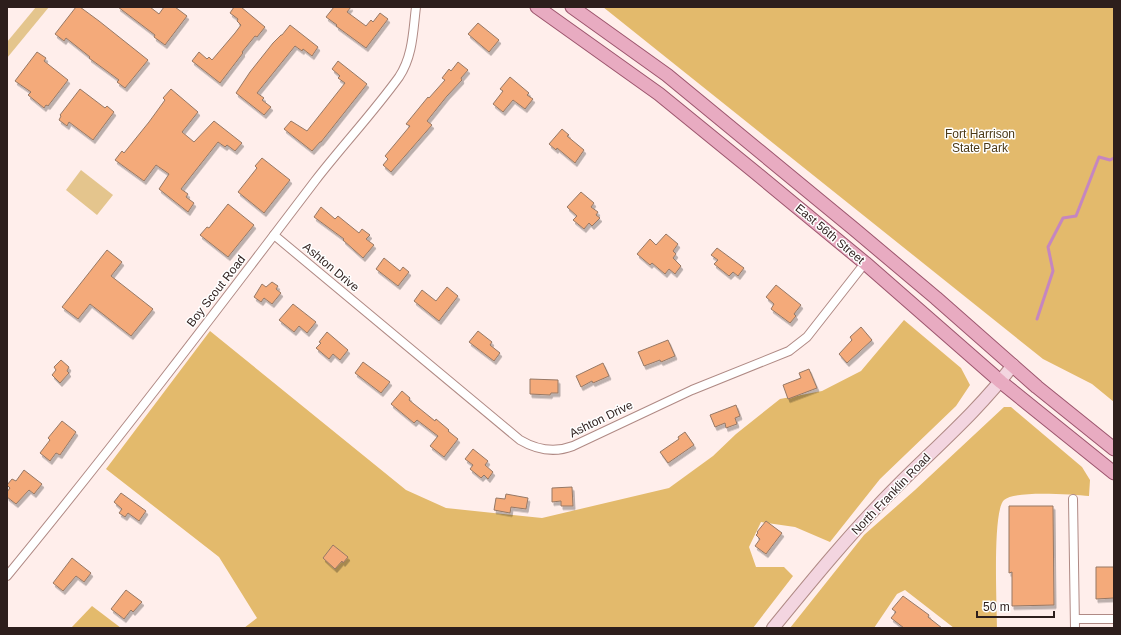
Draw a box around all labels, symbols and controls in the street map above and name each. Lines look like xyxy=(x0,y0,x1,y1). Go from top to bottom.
park label: Fort Harrison State Park xyxy=(945,127,1015,155)
street label: East 56th Street xyxy=(793,201,868,267)
street label: Ashton Drive xyxy=(300,240,362,295)
street label: Boy Scout Road xyxy=(184,253,248,329)
street label: Ashton Drive xyxy=(567,398,635,440)
street label: North Franklin Road xyxy=(849,451,933,537)
scale bar xyxy=(977,593,1054,619)
text: 50 m xyxy=(983,600,1010,614)

